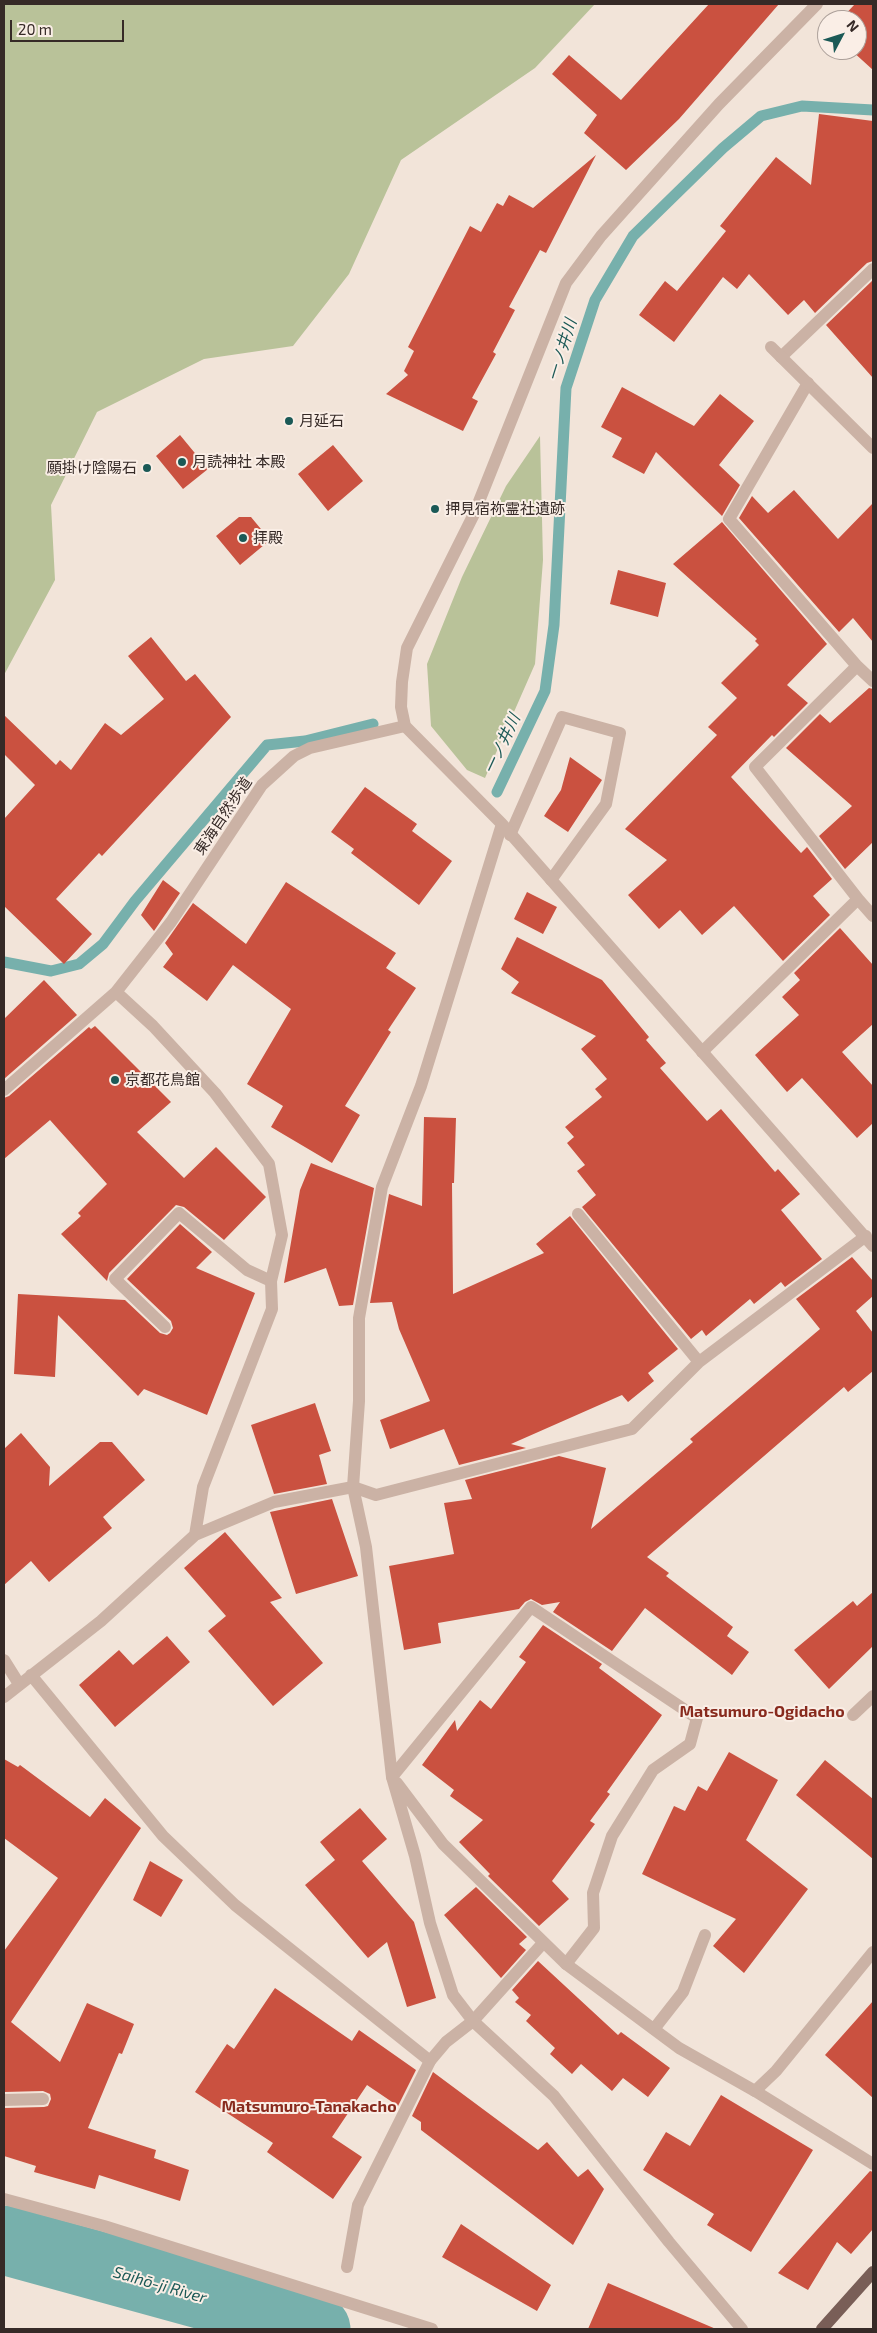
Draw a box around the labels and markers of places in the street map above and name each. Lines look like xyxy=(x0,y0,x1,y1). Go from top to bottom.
place label: 月延石 xyxy=(299,412,344,430)
marker: 月延石 xyxy=(283,415,295,427)
place label: 月読神社 本殿 xyxy=(192,453,285,471)
marker: 月読神社 本殿 xyxy=(176,456,188,468)
place label: 願掛け陰陽石 xyxy=(47,459,137,477)
marker: 願掛け陰陽石 xyxy=(141,462,153,474)
place label: 押見宿祢霊社遺跡 xyxy=(445,500,565,518)
marker: 押見宿祢霊社遺跡 xyxy=(429,503,441,515)
place label: 拝殿 xyxy=(253,529,283,547)
marker: 拝殿 xyxy=(237,532,249,544)
place label: 京都花鳥館 xyxy=(125,1071,200,1089)
marker: 京都花鳥館 xyxy=(109,1074,121,1086)

